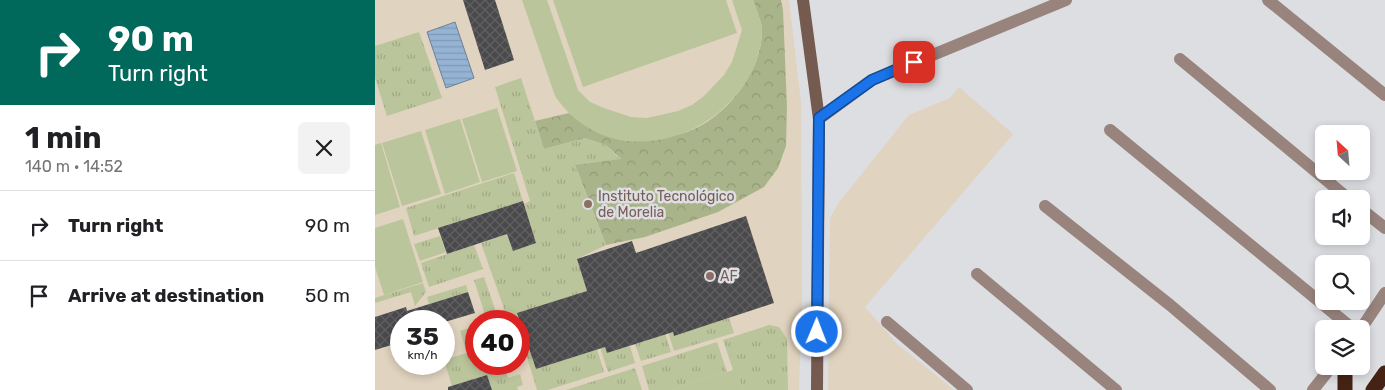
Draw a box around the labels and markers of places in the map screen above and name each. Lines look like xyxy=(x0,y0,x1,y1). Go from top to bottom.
pin xyxy=(893,41,935,83)
place label: Instituto Tecnológico de Morelia xyxy=(598,188,735,221)
marker: Instituto Tecnológico de Morelia xyxy=(582,198,594,210)
place label: AF xyxy=(720,268,738,285)
marker: AF xyxy=(704,270,716,282)

